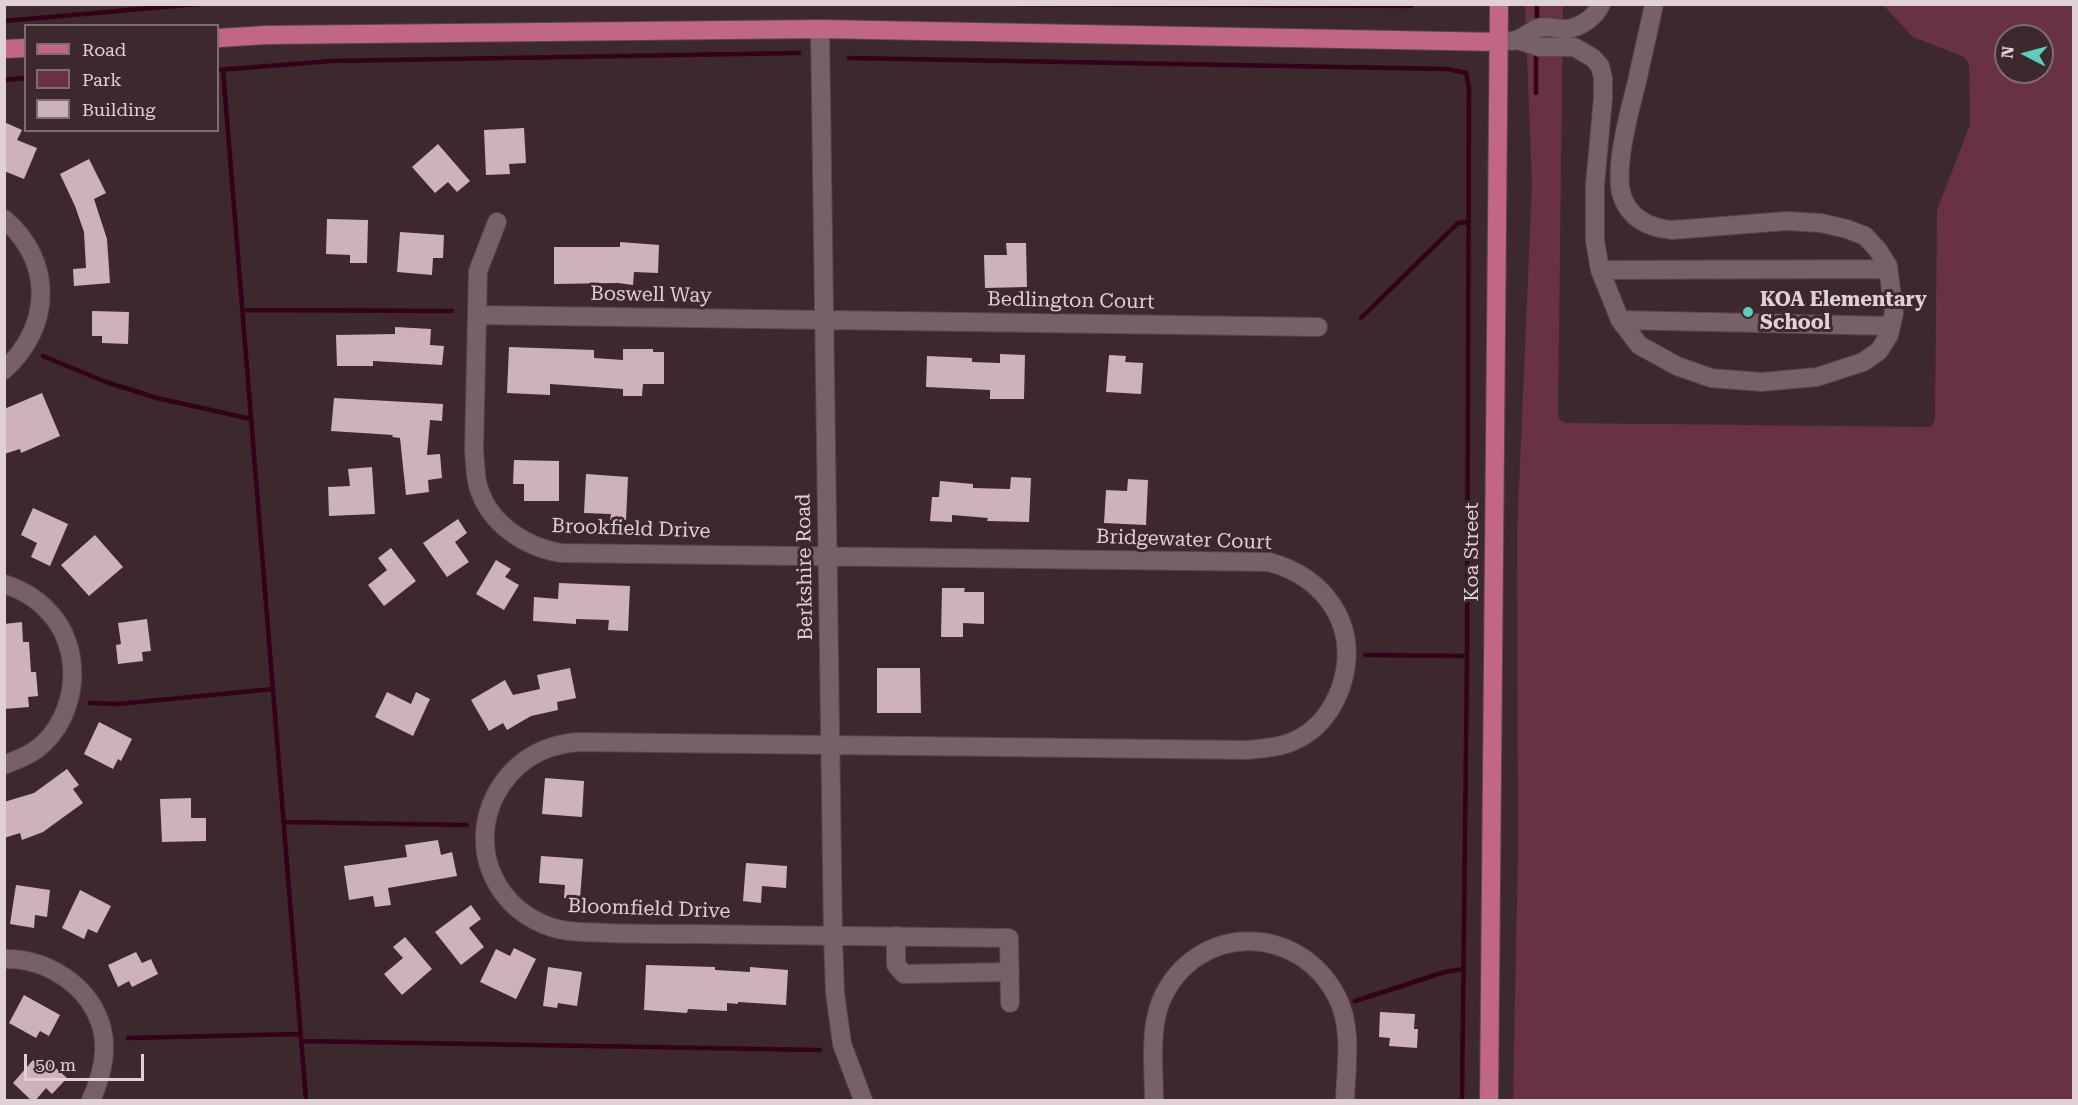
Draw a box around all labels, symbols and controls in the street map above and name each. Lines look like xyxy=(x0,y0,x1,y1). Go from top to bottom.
legend xyxy=(24,24,219,132)
north arrow xyxy=(1994,24,2054,84)
text: Road xyxy=(82,39,126,60)
text: N xyxy=(1997,45,2018,59)
text: Park xyxy=(82,69,122,90)
text: Building xyxy=(82,99,156,120)
street label: Boswell Way xyxy=(590,282,712,308)
street label: Bedlington Court xyxy=(987,288,1155,314)
place label: KOA Elementary School xyxy=(1760,288,1927,335)
marker: KOA Elementary School xyxy=(1741,305,1755,319)
street label: Berkshire Road xyxy=(792,493,818,641)
street label: Koa Street xyxy=(1460,502,1484,602)
street label: Brookfield Drive xyxy=(551,514,711,544)
street label: Bridgewater Court xyxy=(1096,525,1272,555)
street label: Bloomfield Drive xyxy=(567,894,731,924)
scale bar xyxy=(27,1042,147,1080)
text: 50 m xyxy=(35,1054,76,1075)

